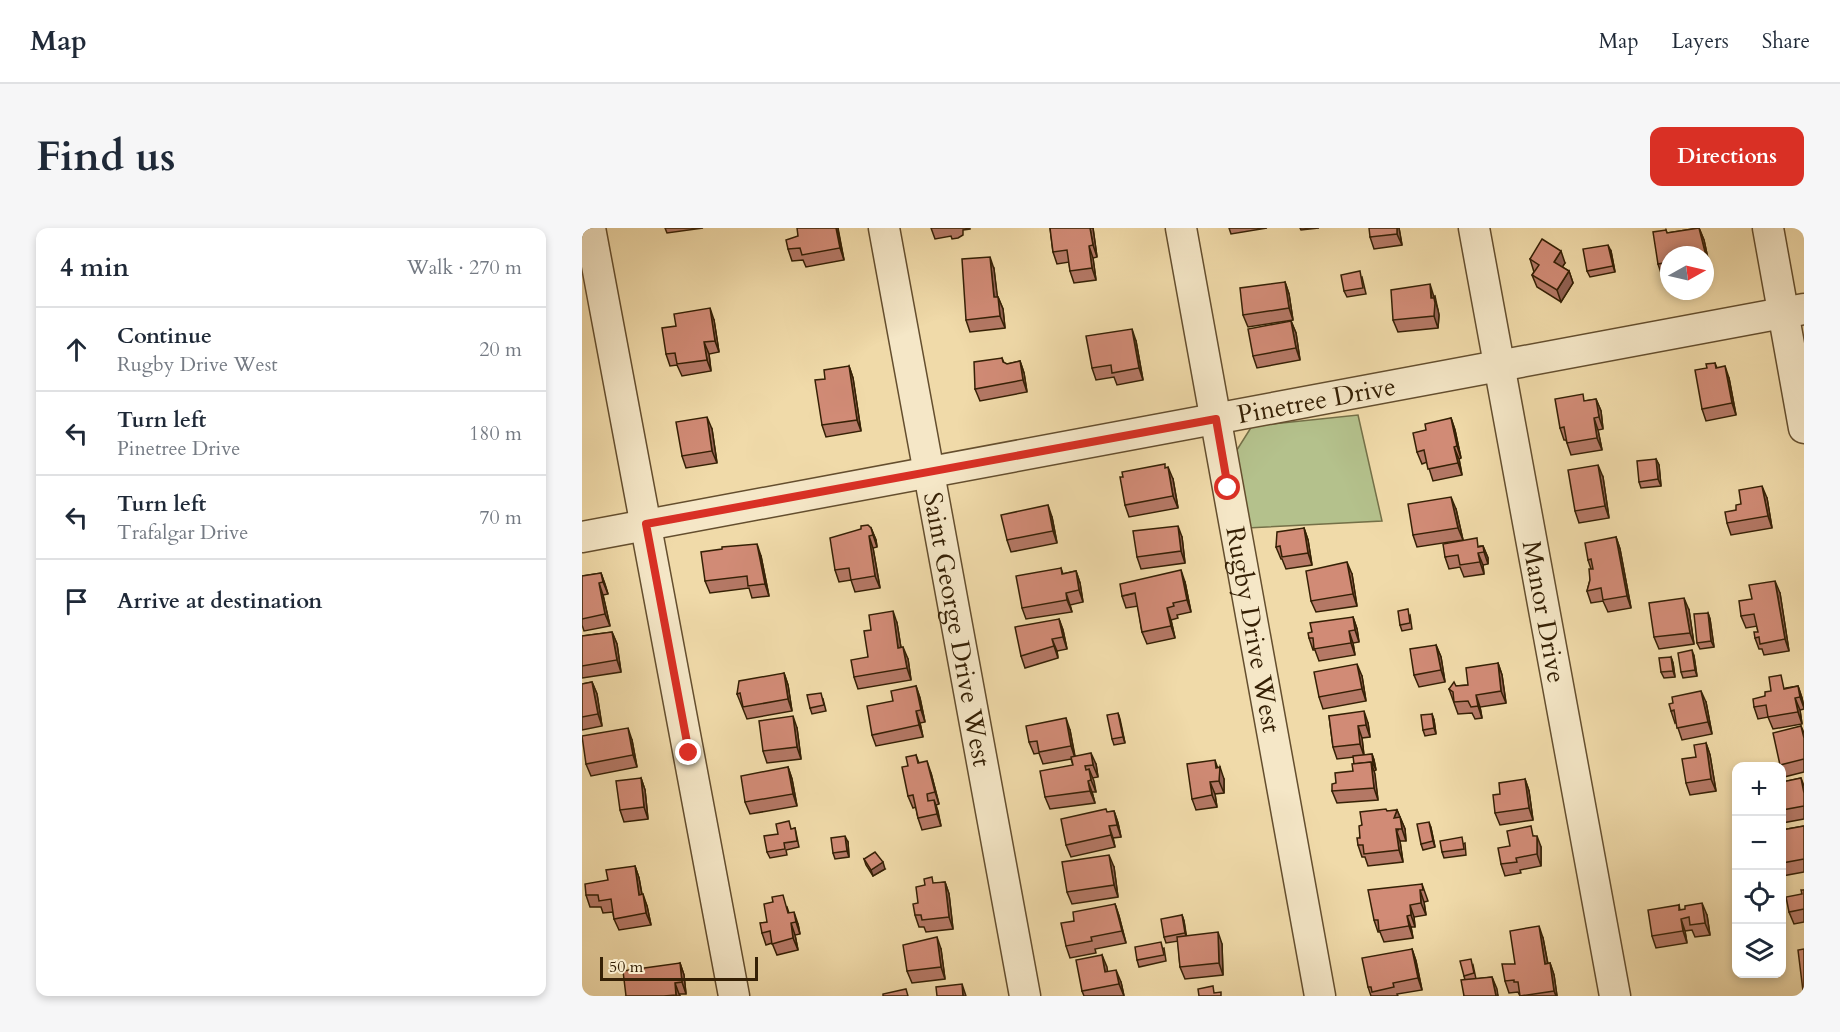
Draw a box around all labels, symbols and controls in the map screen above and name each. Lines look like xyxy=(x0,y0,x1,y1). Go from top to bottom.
text: Map xyxy=(30,22,87,60)
text: Map xyxy=(1599,27,1639,56)
text: Layers xyxy=(1672,27,1729,56)
text: Share xyxy=(1762,27,1810,56)
button: Directions xyxy=(1650,127,1804,186)
text: Find us xyxy=(36,128,176,185)
north arrow xyxy=(1660,246,1714,300)
text: 4 min xyxy=(60,250,129,285)
text: Walk · 270 m xyxy=(407,254,522,281)
text: Continue xyxy=(117,321,212,351)
icon: ahead xyxy=(60,333,93,366)
text: 20 m xyxy=(479,336,522,363)
text: Rugby Drive West xyxy=(117,351,278,378)
street label: Pinetree Drive xyxy=(1234,369,1399,432)
text: Turn left xyxy=(117,405,206,435)
icon: left xyxy=(60,417,93,450)
text: 180 m xyxy=(469,420,522,447)
text: Pinetree Drive xyxy=(117,435,240,462)
route start xyxy=(1214,474,1240,500)
text: Turn left xyxy=(117,489,206,519)
street label: Saint George Drive West xyxy=(915,489,1000,769)
icon: left xyxy=(60,501,93,534)
text: 70 m xyxy=(479,504,522,531)
text: Trafalgar Drive xyxy=(117,519,248,546)
street label: Rugby Drive West xyxy=(1217,524,1289,735)
street label: Manor Drive xyxy=(1514,538,1574,686)
icon: arrive xyxy=(60,585,93,618)
text: Arrive at destination xyxy=(117,586,322,616)
route end xyxy=(675,739,701,765)
map controls xyxy=(1732,762,1786,978)
button: + xyxy=(1732,762,1786,816)
button: − xyxy=(1732,816,1786,870)
button: locate xyxy=(1732,870,1786,924)
button: layers xyxy=(1732,924,1786,978)
scale bar xyxy=(600,954,758,982)
text: 50 m xyxy=(609,956,643,978)

